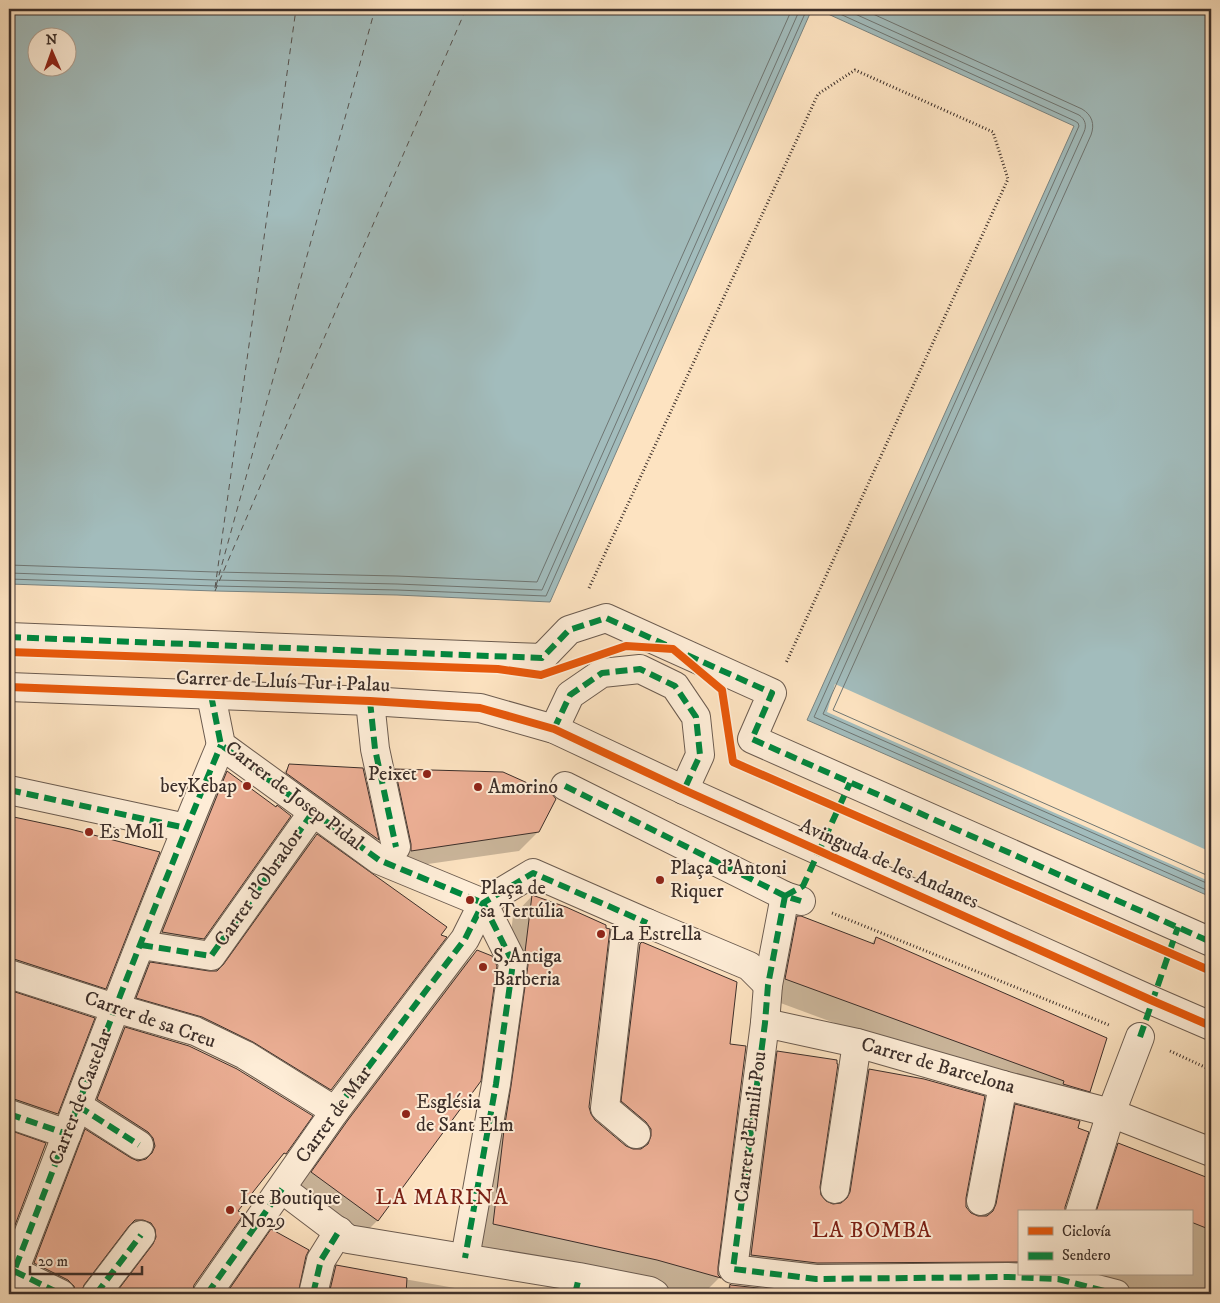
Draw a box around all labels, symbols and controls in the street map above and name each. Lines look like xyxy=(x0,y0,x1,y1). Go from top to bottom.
north arrow xyxy=(28,28,78,78)
text: N xyxy=(46,31,58,49)
street label: Carrer de Lluís Tur i Palau xyxy=(175,666,391,698)
street label: Carrer de Josep Pidal xyxy=(220,736,368,856)
place label: Peixet xyxy=(368,762,417,787)
marker: Peixet xyxy=(421,768,433,780)
place label: beyKebap xyxy=(160,774,237,799)
place label: Amorino xyxy=(488,775,558,800)
marker: beyKebap xyxy=(241,780,253,792)
marker: Amorino xyxy=(472,781,484,793)
street label: Avinguda de les Andanes xyxy=(795,813,983,915)
place label: Es Moll xyxy=(99,820,164,845)
street label: Carrer d'Obrador xyxy=(209,824,309,952)
marker: Es Moll xyxy=(83,826,95,838)
place label: Plaça d'Antoni Riquer xyxy=(670,856,787,904)
marker: Plaça d'Antoni Riquer xyxy=(654,874,666,886)
place label: Plaça de sa Tertúlia xyxy=(480,876,565,924)
marker: Plaça de sa Tertúlia xyxy=(464,894,476,906)
place label: La Estrella xyxy=(611,922,702,947)
marker: La Estrella xyxy=(595,928,607,940)
place label: S,Antiga Barberia xyxy=(493,944,562,992)
marker: S,Antiga Barberia xyxy=(477,961,489,973)
street label: Carrer de sa Creu xyxy=(81,986,219,1054)
street label: Carrer de Castelar xyxy=(43,1025,119,1169)
street label: Carrer de Barcelona xyxy=(858,1032,1018,1100)
street label: Carrer d'Emili Pou xyxy=(729,1050,773,1204)
street label: Carrer de Mar xyxy=(291,1061,378,1168)
place label: Església de Sant Elm xyxy=(416,1090,514,1138)
marker: Església de Sant Elm xyxy=(400,1108,412,1120)
district label: LA MARINA xyxy=(375,1184,509,1211)
place label: Ice Boutique No29 xyxy=(240,1186,341,1234)
marker: Ice Boutique No29 xyxy=(224,1204,236,1216)
legend xyxy=(1018,1210,1192,1276)
district label: LA BOMBA xyxy=(812,1217,932,1244)
text: Ciclovía xyxy=(1062,1222,1111,1241)
scale bar xyxy=(30,1243,142,1275)
text: Sendero xyxy=(1062,1246,1110,1265)
text: 20 m xyxy=(38,1252,68,1271)

